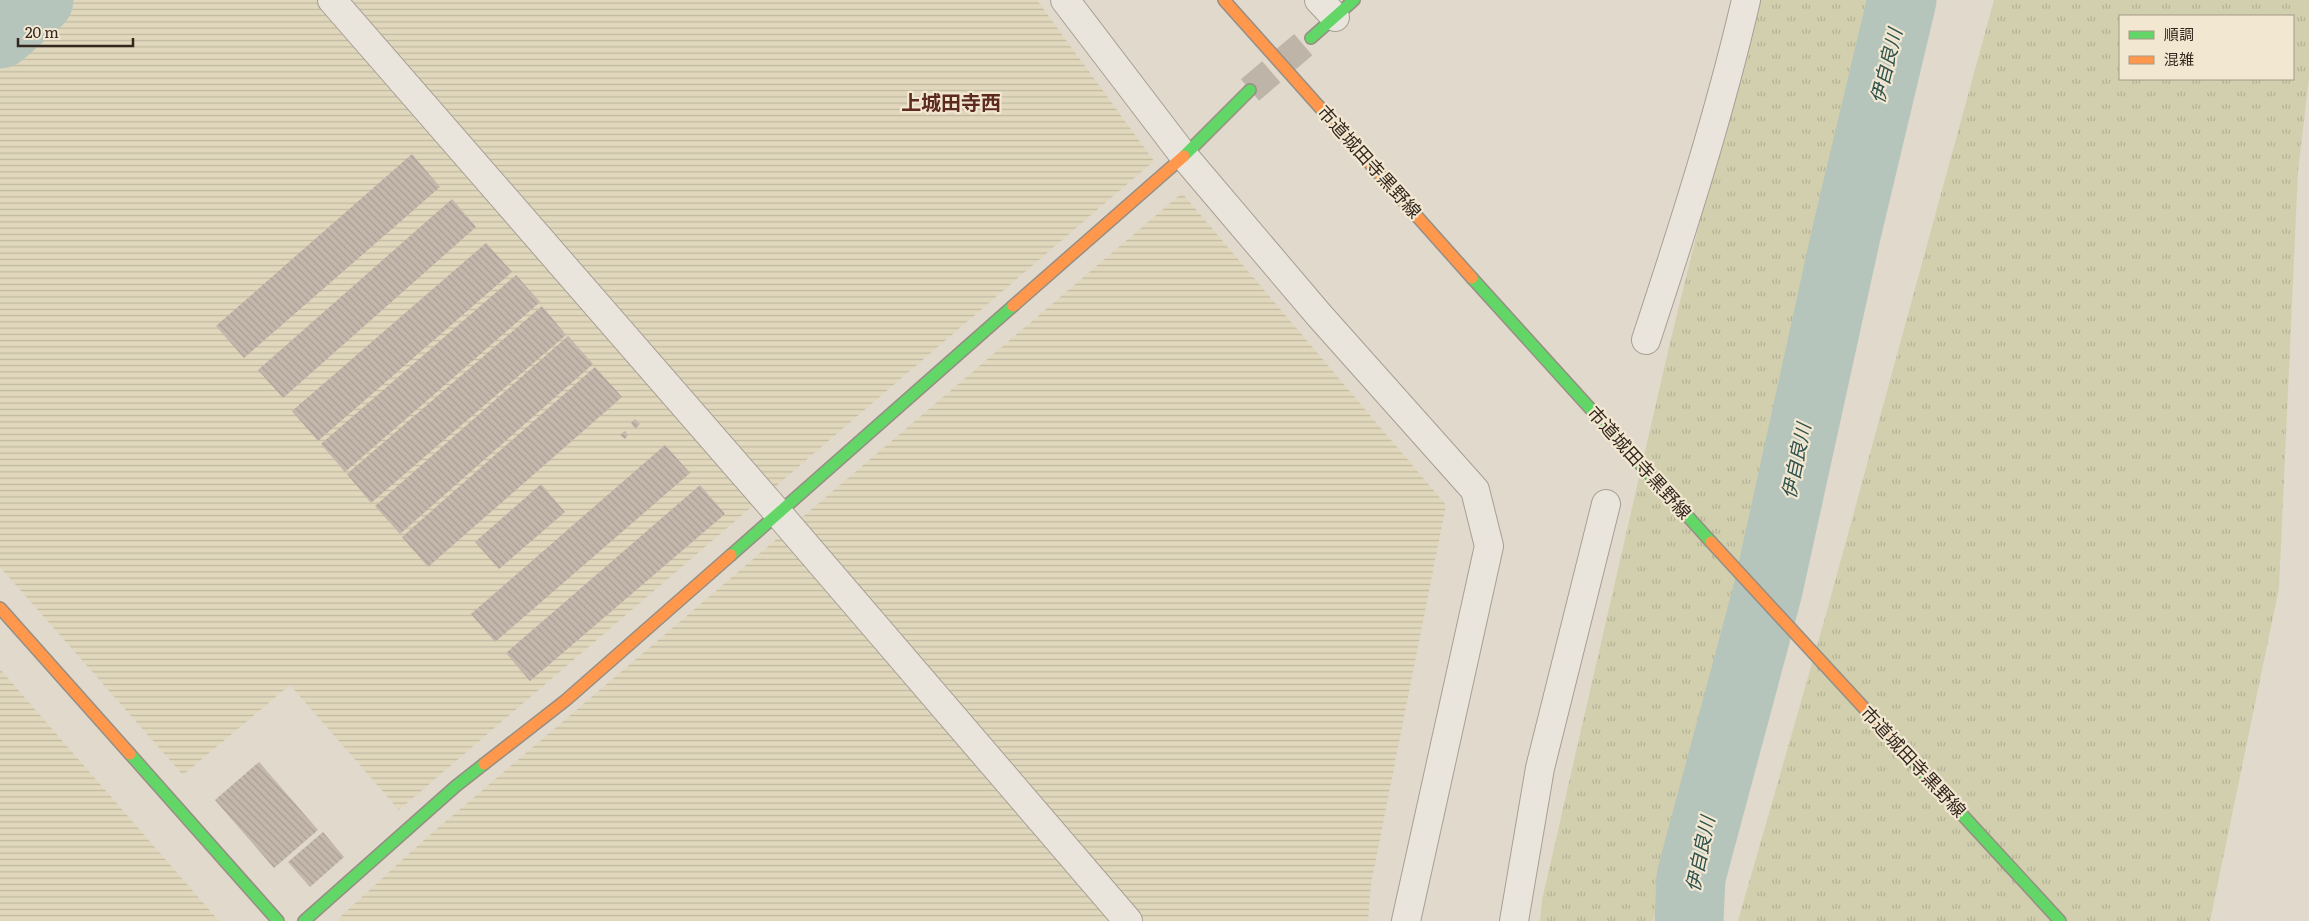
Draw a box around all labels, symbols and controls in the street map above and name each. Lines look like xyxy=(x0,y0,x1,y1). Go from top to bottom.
scale bar xyxy=(18,15,132,47)
legend xyxy=(2119,15,2294,80)
text: 20 m xyxy=(25,20,59,43)
text: 順調 xyxy=(2164,22,2194,45)
water label: 伊自良川 xyxy=(1862,24,1908,106)
text: 混雑 xyxy=(2164,47,2194,70)
district label: 上城田寺西 xyxy=(901,86,1001,116)
street label: 市道城田寺黒野線 xyxy=(1312,98,1428,224)
street label: 市道城田寺黒野線 xyxy=(1582,399,1698,525)
water label: 伊自良川 xyxy=(1773,419,1817,501)
street label: 市道城田寺黒野線 xyxy=(1855,699,1973,823)
water label: 伊自良川 xyxy=(1677,812,1721,894)

